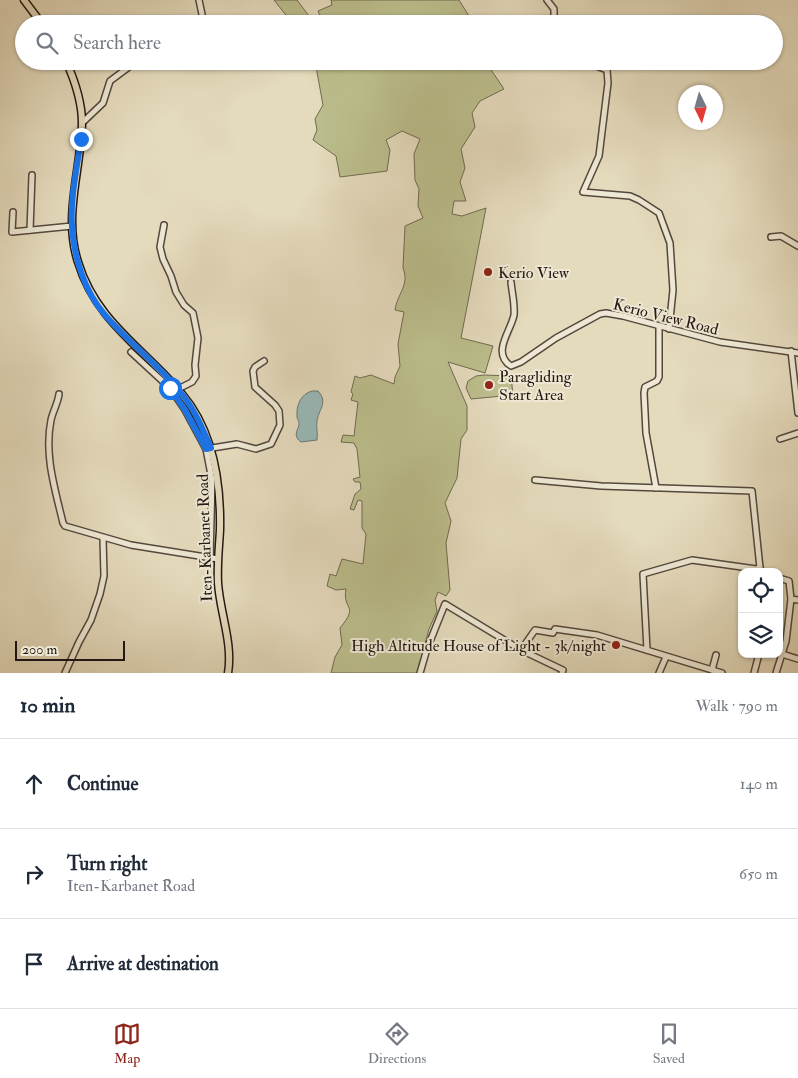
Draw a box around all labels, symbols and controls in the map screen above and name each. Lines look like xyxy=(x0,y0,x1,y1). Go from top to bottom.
search box xyxy=(15,15,783,70)
icon: search xyxy=(33,29,61,57)
text: Search here xyxy=(73,31,161,55)
north arrow xyxy=(678,85,723,130)
route end xyxy=(70,128,93,151)
place label: Kerio View xyxy=(498,263,570,283)
marker: Kerio View xyxy=(482,266,494,278)
street label: Kerio View Road xyxy=(611,294,721,340)
place label: Paragliding Start Area xyxy=(499,367,573,405)
route start xyxy=(159,377,182,400)
marker: Paragliding Start Area xyxy=(483,379,495,391)
street label: Iten-Karbanet Road xyxy=(193,473,217,602)
map controls xyxy=(738,568,783,658)
button: locate xyxy=(738,568,783,613)
button: layers xyxy=(738,613,783,658)
place label: High Altitude House of Light - 3k/night xyxy=(351,636,606,656)
scale bar xyxy=(15,638,125,661)
marker: High Altitude House of Light - 3k/night xyxy=(610,639,622,651)
text: 200 m xyxy=(22,641,57,658)
text: 10 min xyxy=(20,692,75,719)
text: Walk · 790 m xyxy=(695,696,778,716)
icon: ahead xyxy=(20,770,48,798)
text: Continue xyxy=(67,772,138,796)
text: 140 m xyxy=(740,774,778,794)
text: Turn right xyxy=(67,852,147,876)
icon: right xyxy=(20,860,48,888)
text: 650 m xyxy=(739,864,778,884)
text: Iten-Karbanet Road xyxy=(67,876,195,896)
icon: arrive xyxy=(20,950,48,978)
text: Arrive at destination xyxy=(67,952,219,976)
tab: Map xyxy=(113,1020,141,1067)
tab: Directions xyxy=(368,1020,426,1067)
tab: Saved xyxy=(653,1020,685,1067)

